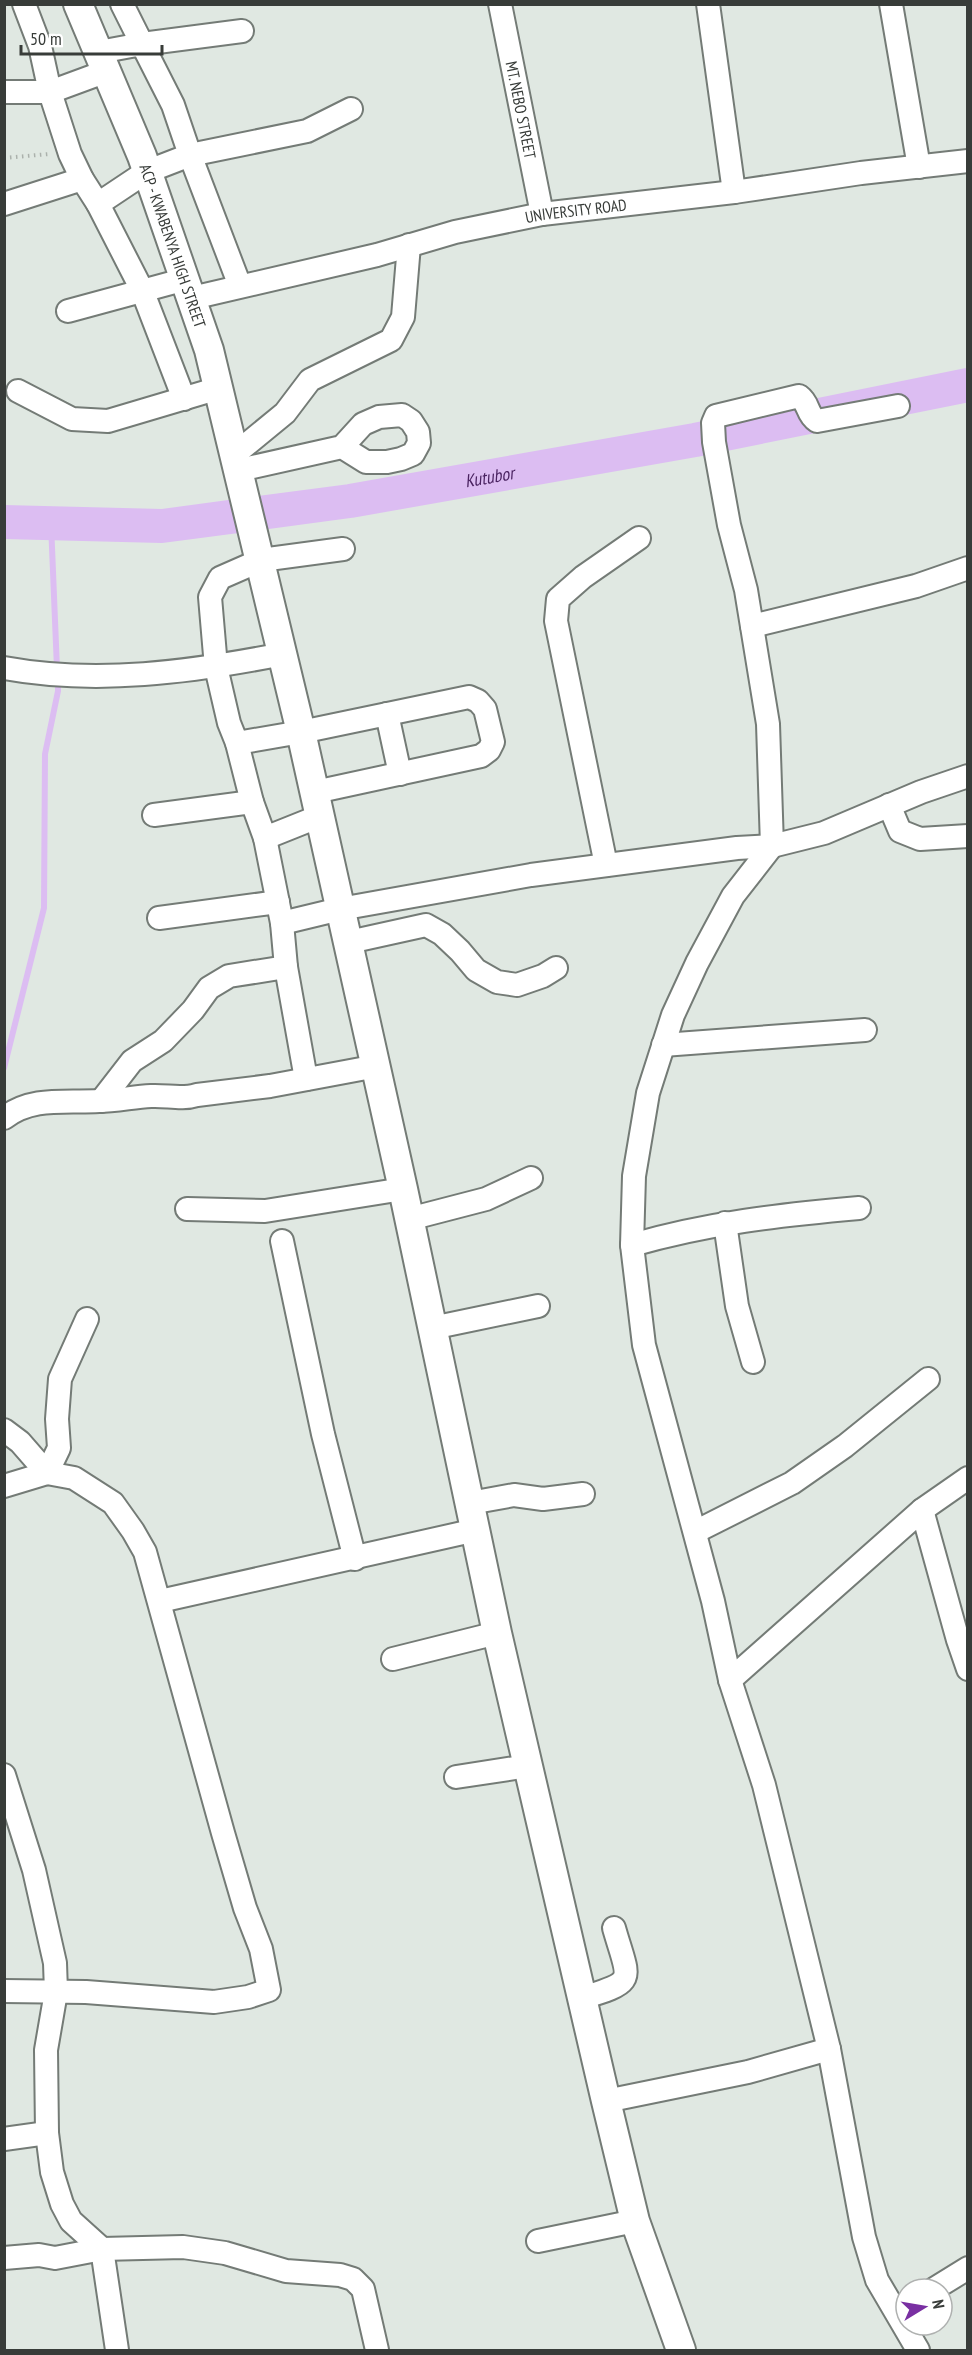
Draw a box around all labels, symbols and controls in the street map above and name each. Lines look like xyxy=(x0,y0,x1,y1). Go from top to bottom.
scale bar xyxy=(21,18,162,56)
text: 50 m xyxy=(30,27,62,50)
street label: MT. NEBO STREET xyxy=(502,59,541,160)
street label: ACP - KWABENYA HIGH STREET xyxy=(136,161,211,330)
street label: UNIVERSITY ROAD xyxy=(523,194,628,227)
water label: Kutubor xyxy=(463,460,519,492)
north arrow xyxy=(894,2277,954,2337)
text: N xyxy=(928,2298,949,2310)

